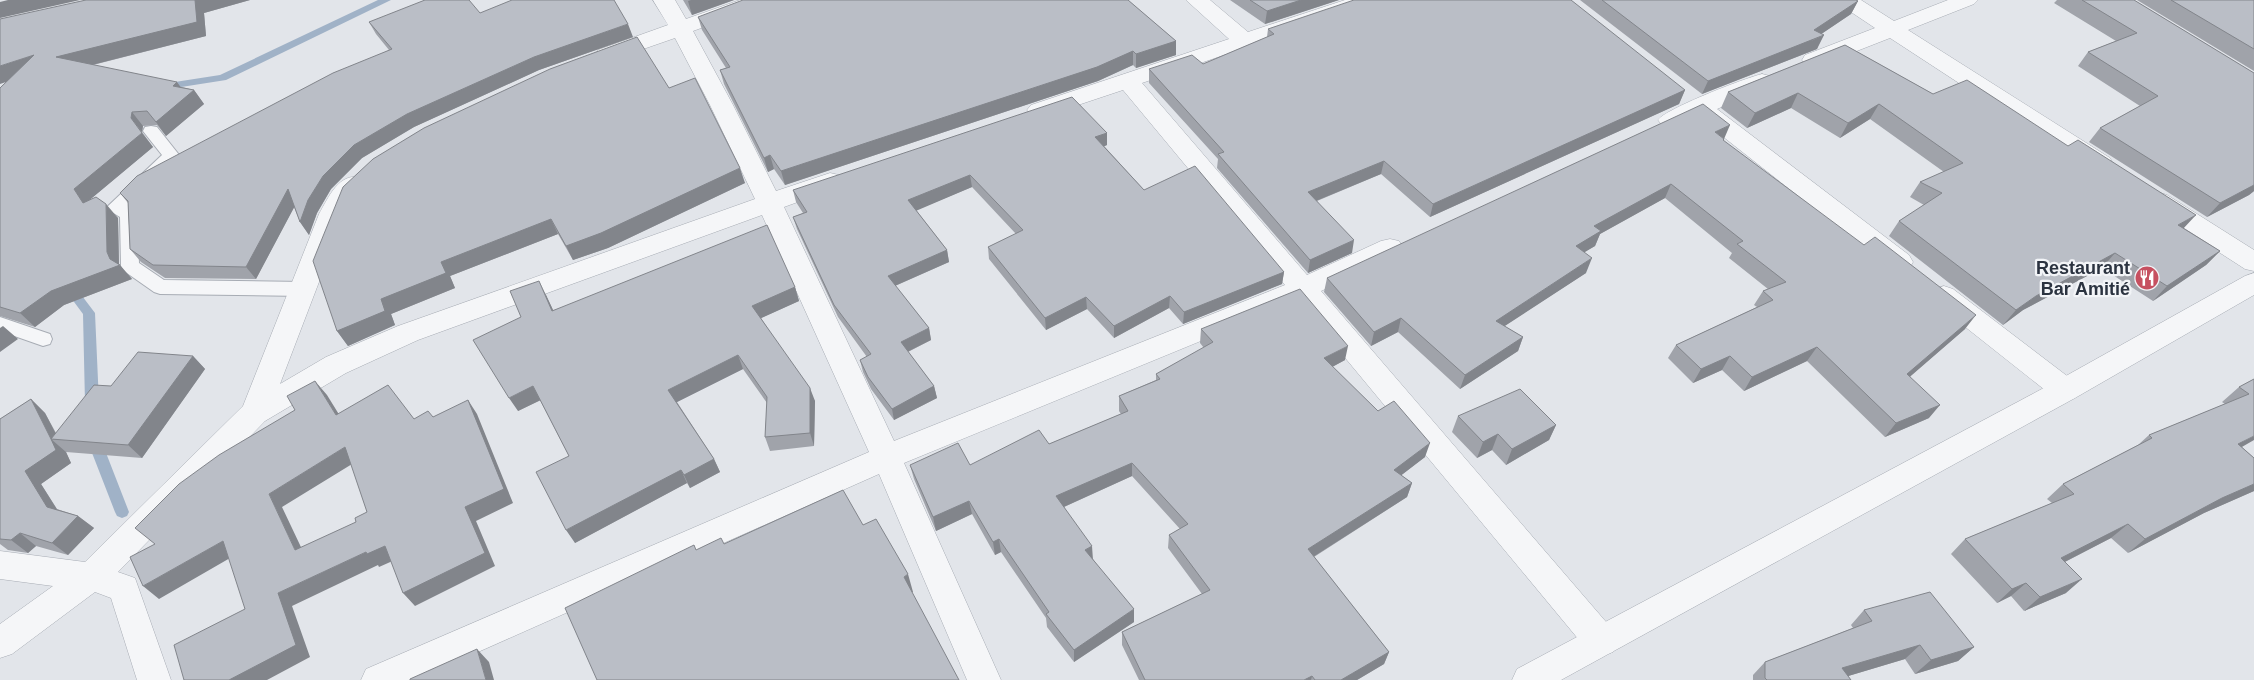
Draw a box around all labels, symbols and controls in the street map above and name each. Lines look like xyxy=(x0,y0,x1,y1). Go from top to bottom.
place label: Restaurant Bar Amitié xyxy=(2036,258,2130,299)
restaurant icon: Restaurant Bar Amitié xyxy=(2134,265,2160,291)

